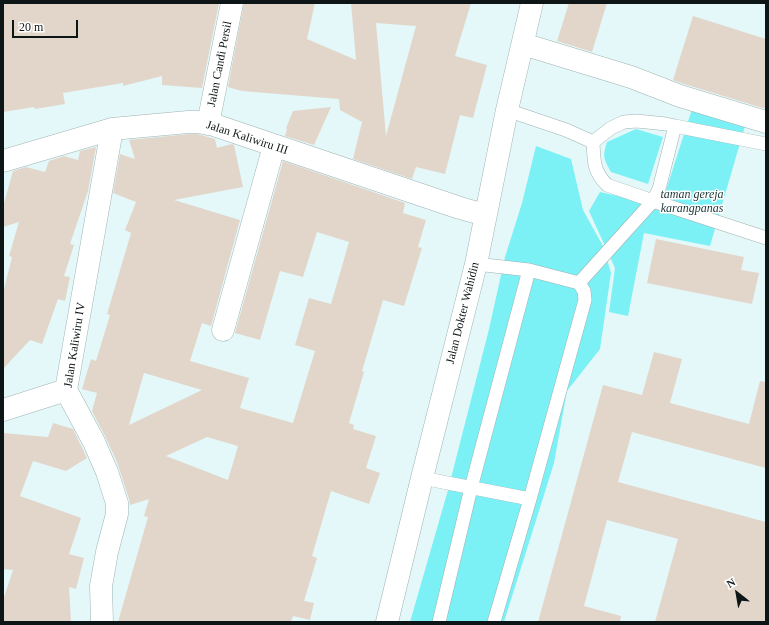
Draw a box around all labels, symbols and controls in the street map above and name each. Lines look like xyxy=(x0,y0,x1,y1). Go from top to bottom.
scale bar xyxy=(14,12,80,38)
text: 20 m xyxy=(19,20,43,34)
street label: Jalan Candi Persil xyxy=(205,20,235,108)
street label: Jalan Kaliwiru III xyxy=(204,118,290,158)
park label: taman gereja karangpanas xyxy=(660,188,724,216)
street label: Jalan Dokter Wahidin xyxy=(443,261,483,365)
street label: Jalan Kaliwiru IV xyxy=(61,301,89,389)
north arrow xyxy=(717,573,757,613)
text: N xyxy=(724,576,737,590)

